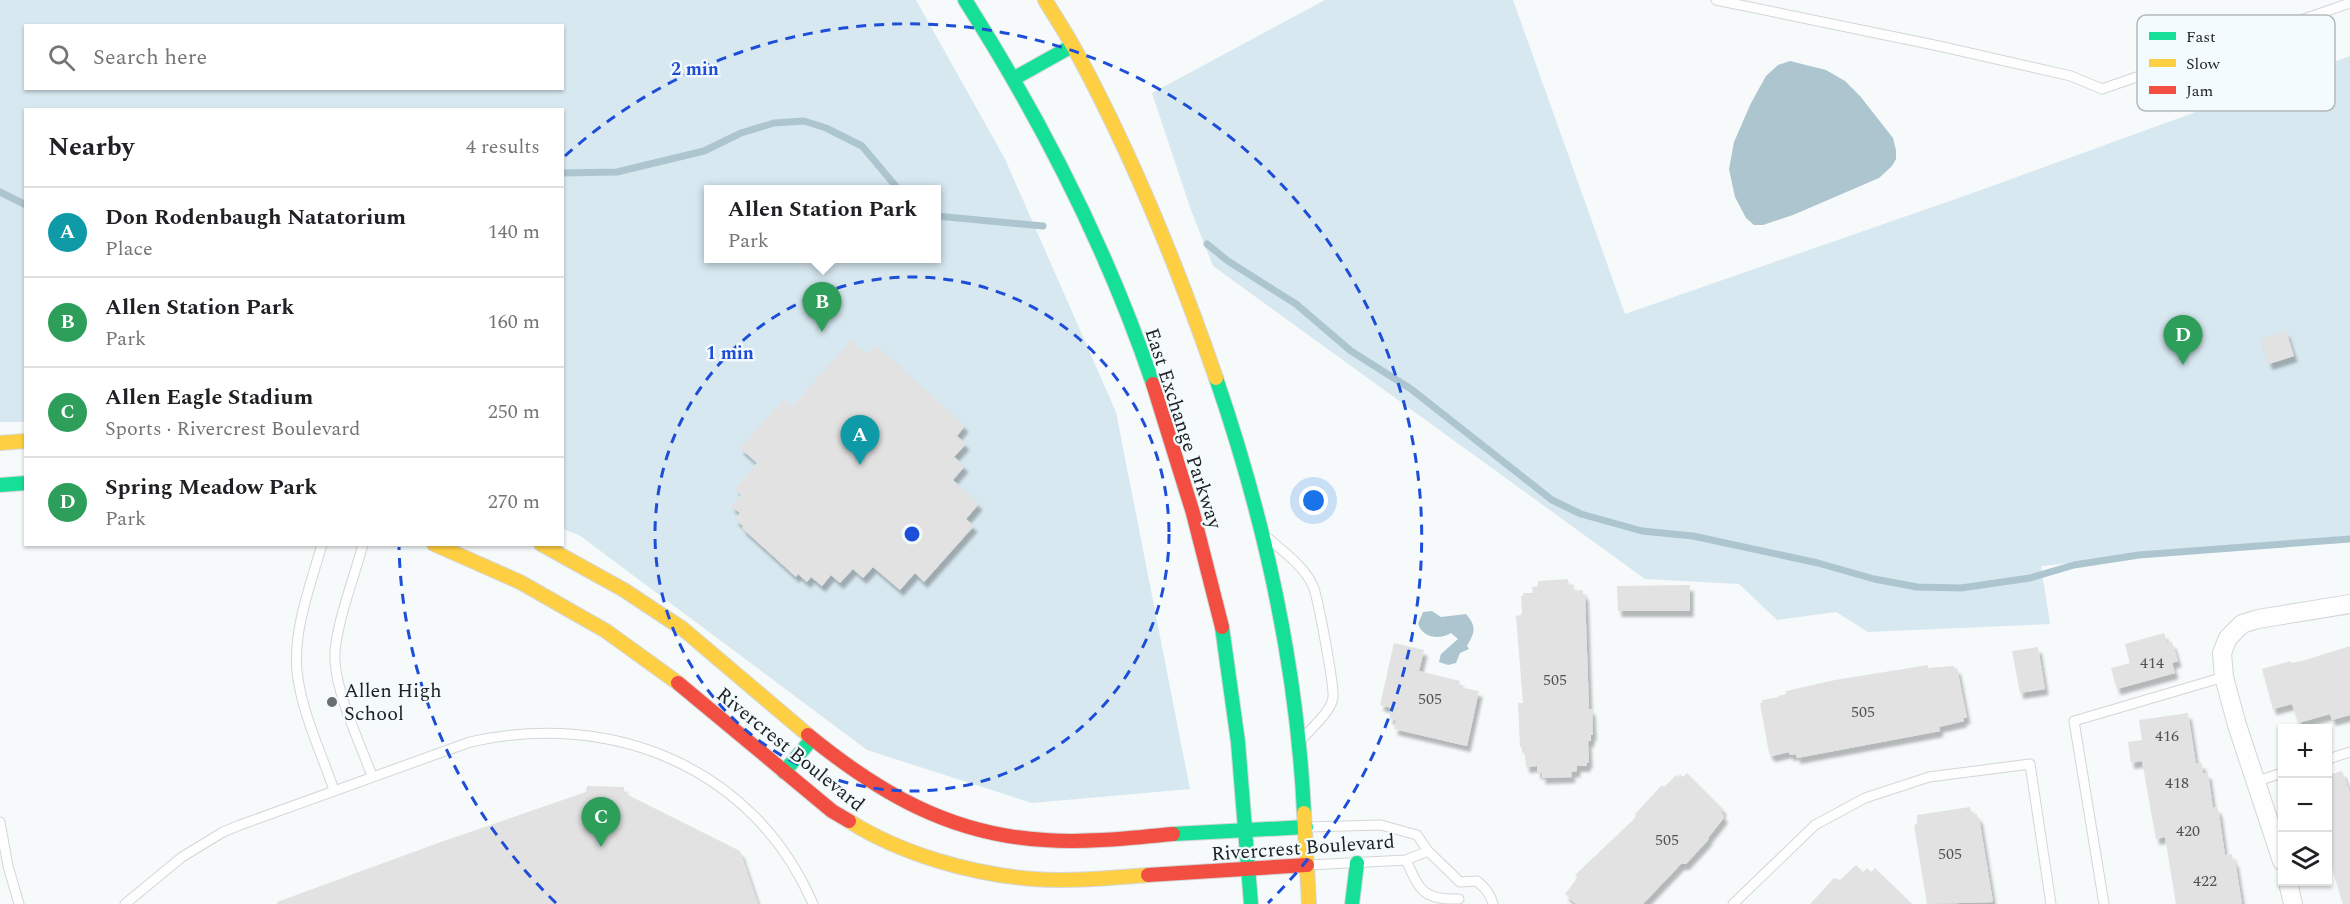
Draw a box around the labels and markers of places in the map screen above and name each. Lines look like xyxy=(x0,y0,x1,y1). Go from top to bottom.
pin: B xyxy=(802,282,842,332)
pin: D xyxy=(2164,316,2202,365)
pin: A xyxy=(840,416,880,465)
centre of rings xyxy=(902,524,922,544)
place label: Allen High School xyxy=(344,676,442,729)
marker: Allen High School xyxy=(325,695,339,709)
pin: C xyxy=(582,798,620,847)

